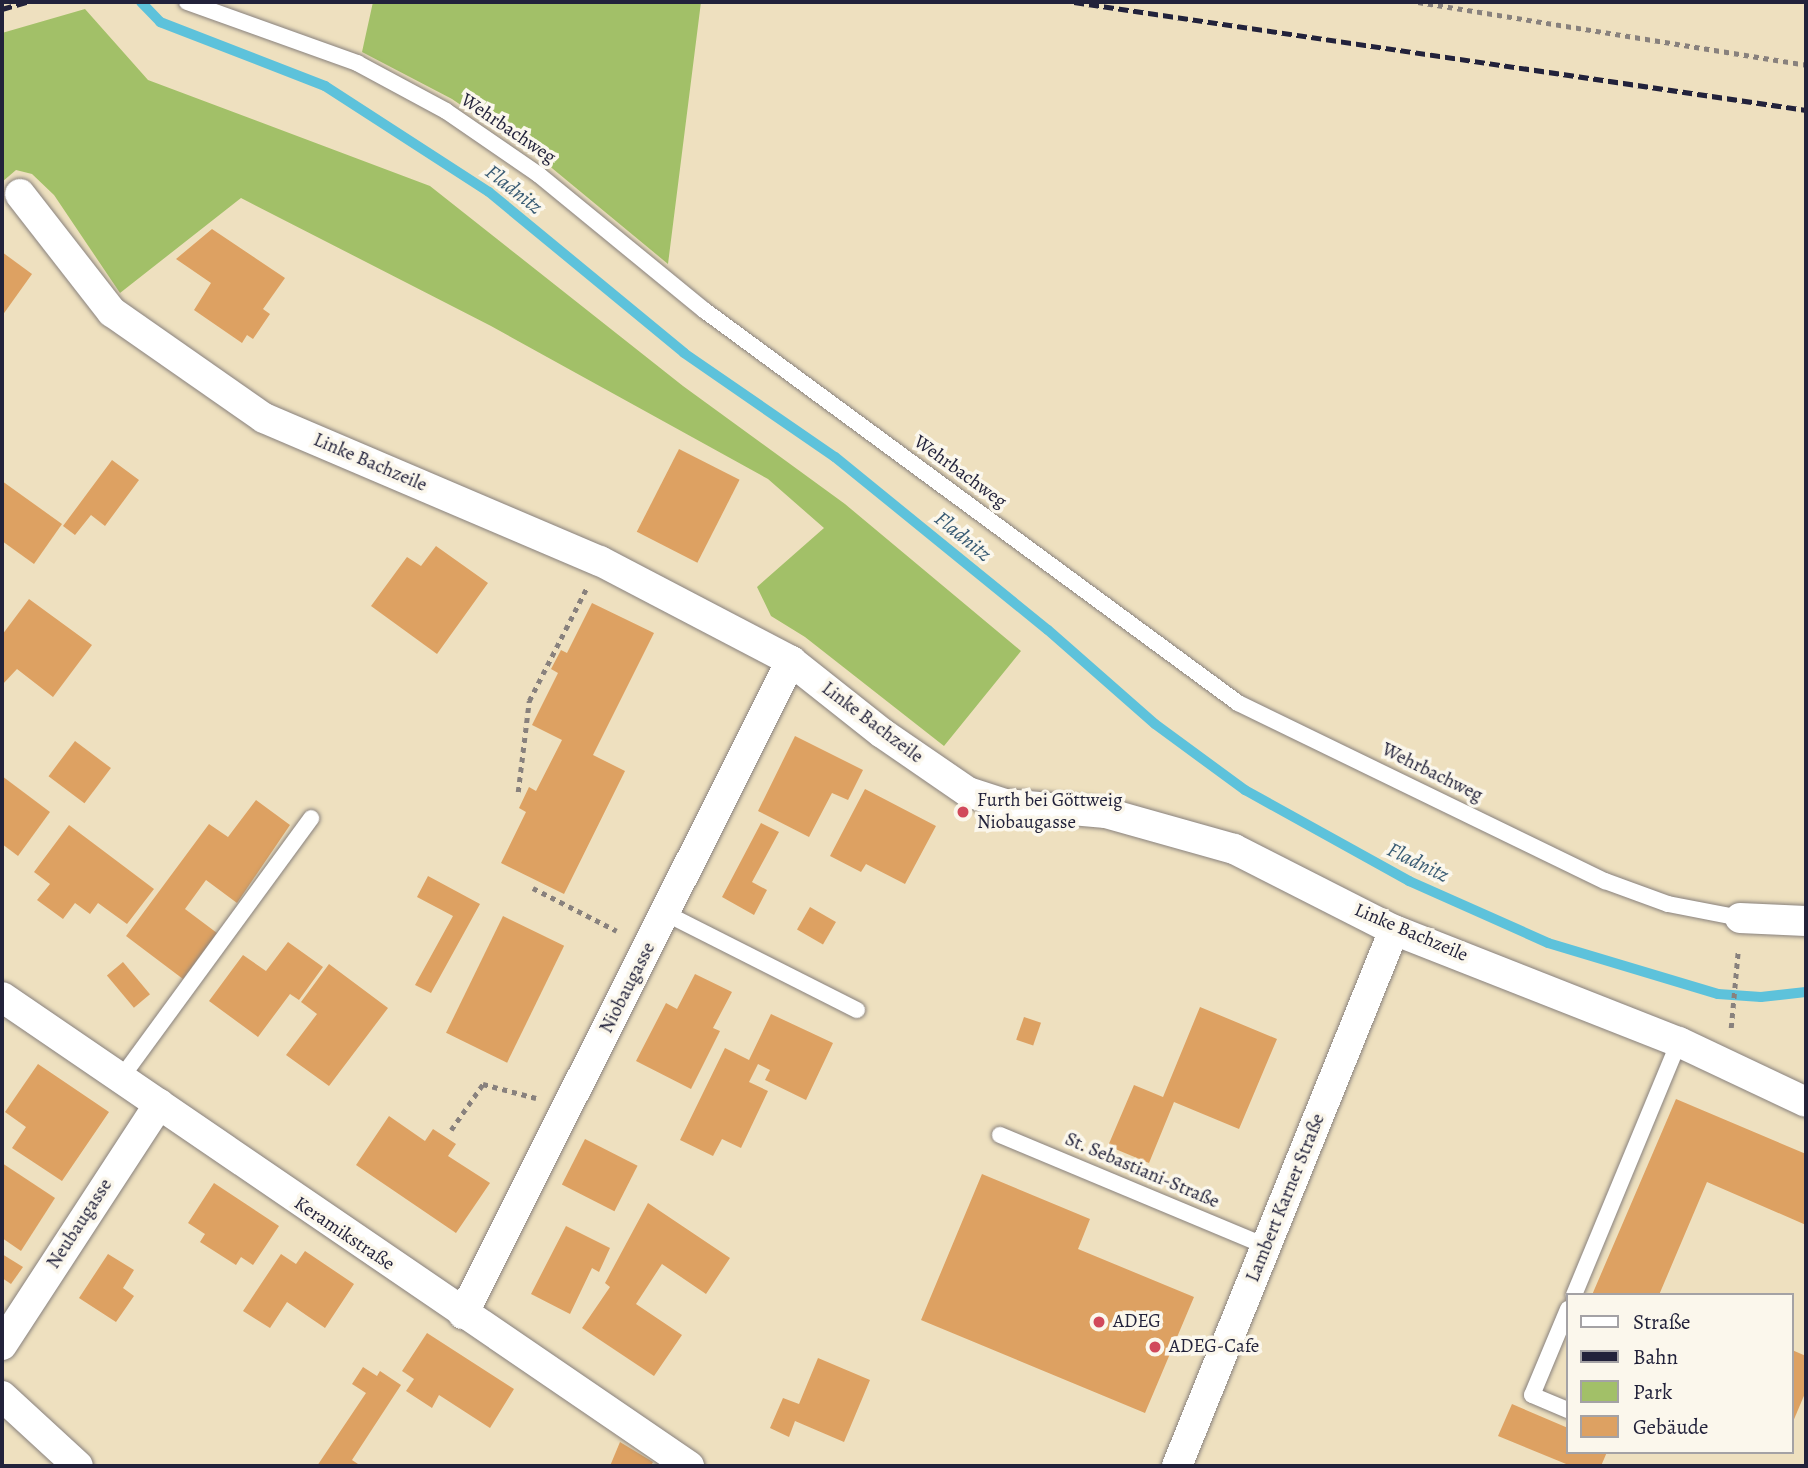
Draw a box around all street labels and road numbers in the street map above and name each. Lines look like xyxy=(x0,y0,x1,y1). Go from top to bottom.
street label: Wehrbachweg xyxy=(456,89,560,169)
street label: Linke Bachzeile xyxy=(310,429,430,497)
street label: Wehrbachweg xyxy=(909,431,1011,513)
street label: Linke Bachzeile xyxy=(817,678,927,768)
street label: Wehrbachweg xyxy=(1378,739,1486,807)
street label: Linke Bachzeile xyxy=(1351,899,1471,967)
street label: Niobaugasse xyxy=(595,939,661,1037)
street label: Lambert Karner Straße xyxy=(1242,1110,1330,1286)
street label: St. Sebastiani-Straße xyxy=(1061,1128,1223,1214)
street label: Neubaugasse xyxy=(42,1175,118,1273)
street label: Keramikstraße xyxy=(290,1192,398,1276)

